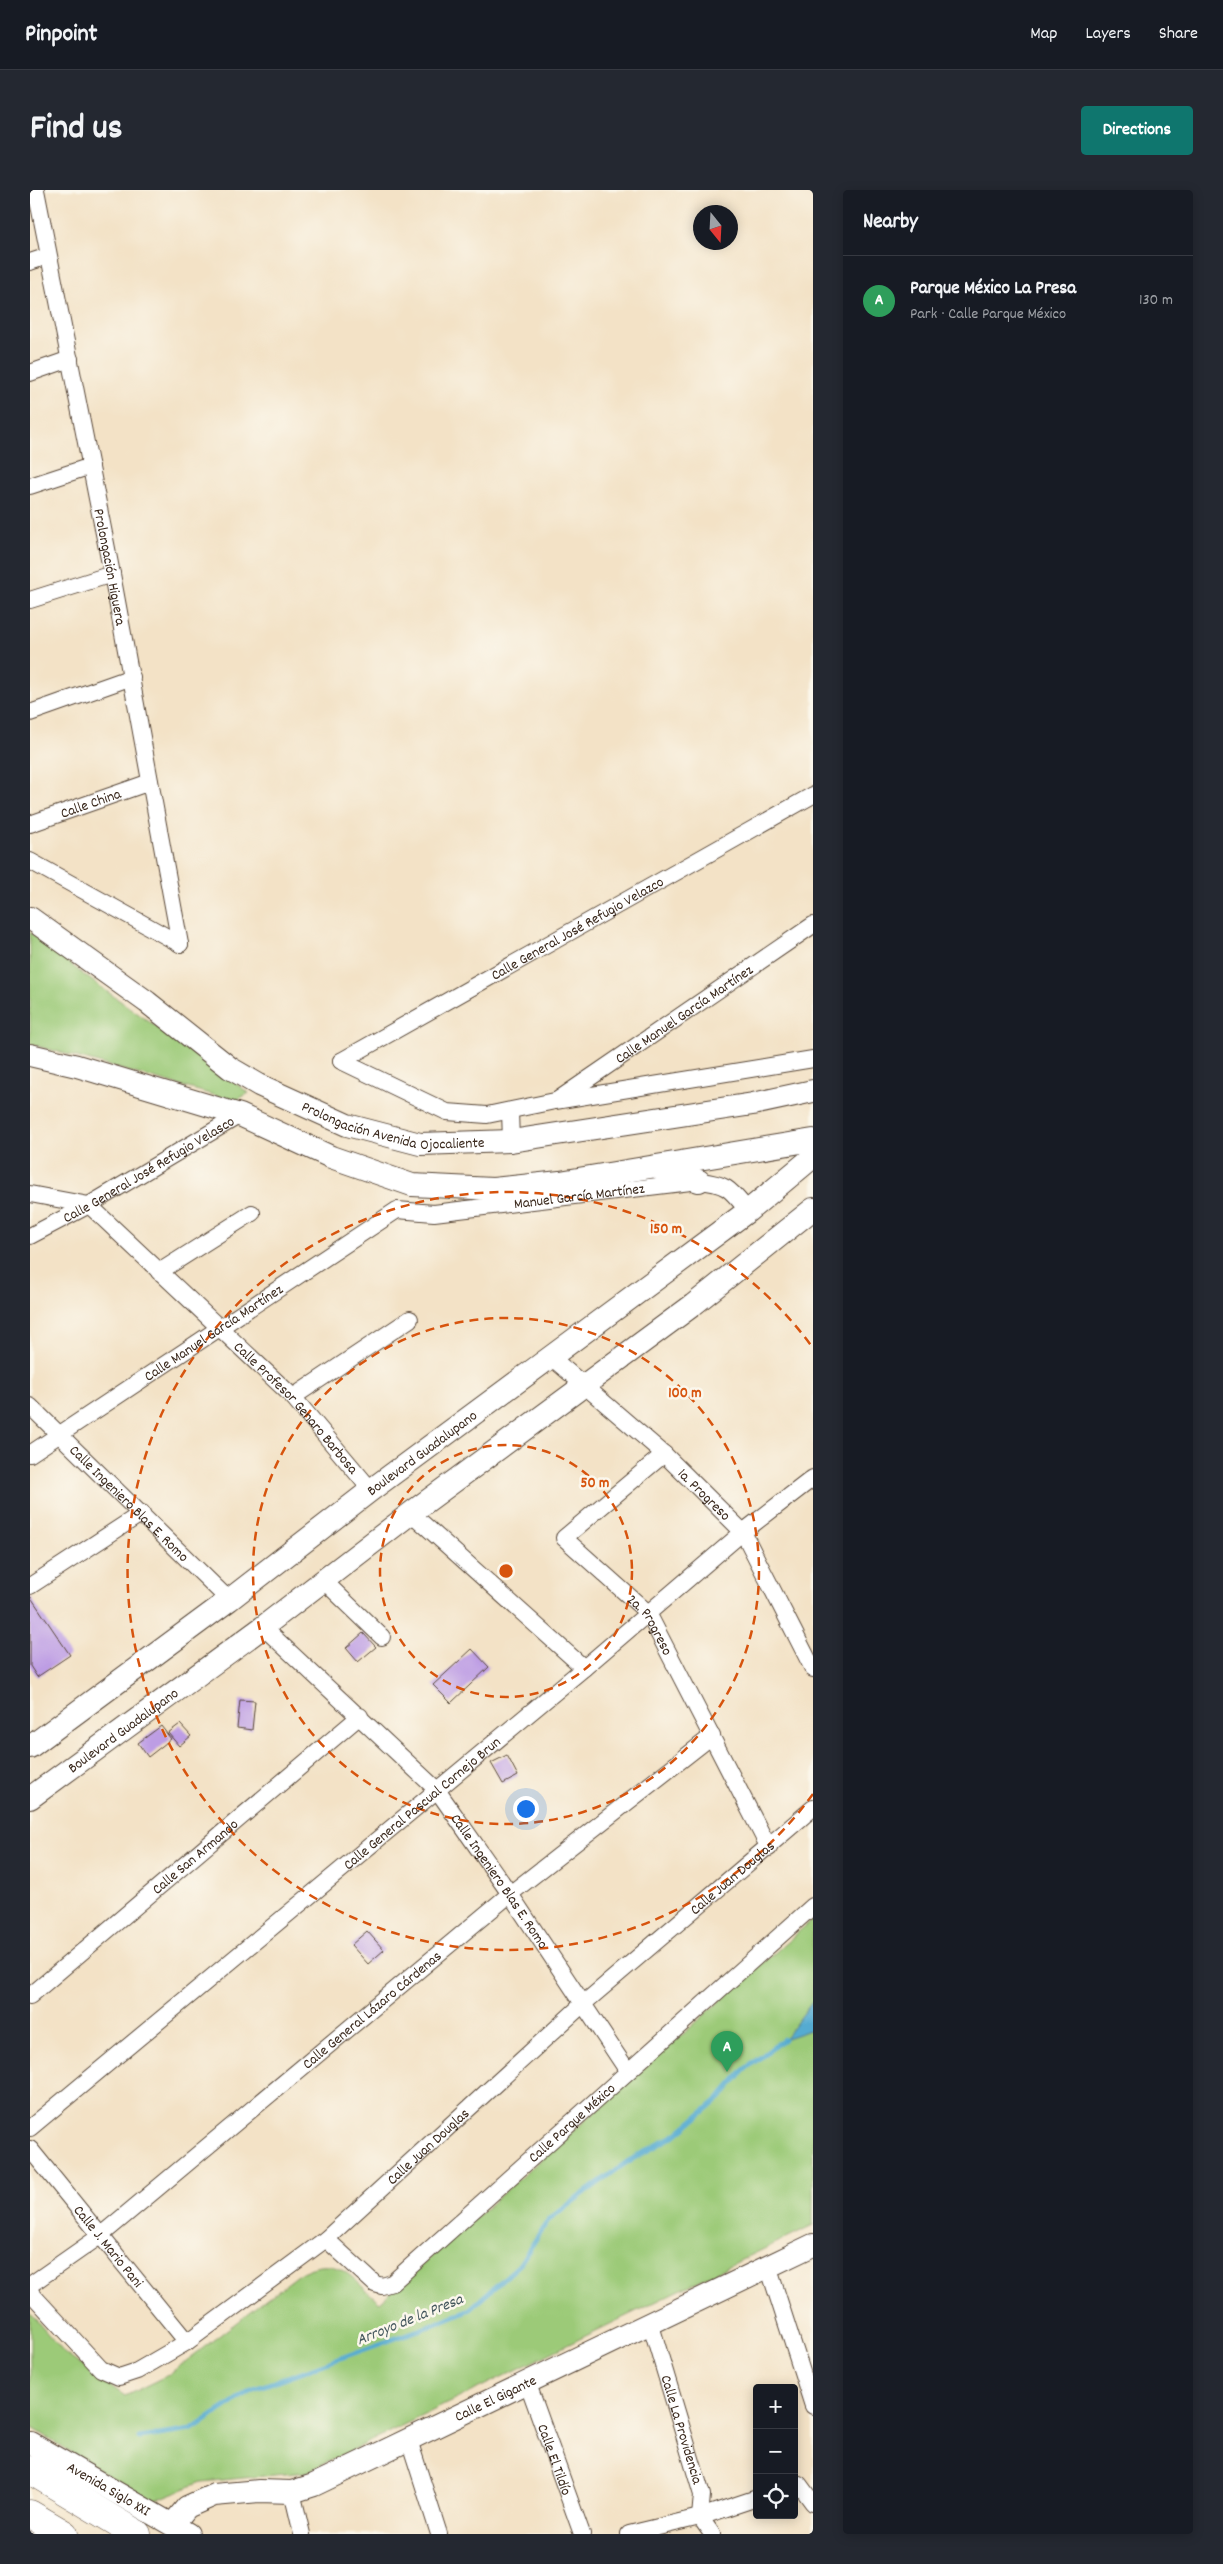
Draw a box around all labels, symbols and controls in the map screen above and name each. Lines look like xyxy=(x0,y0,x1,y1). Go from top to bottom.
text: Pinpoint xyxy=(25,18,97,52)
text: Map xyxy=(1030,22,1057,47)
text: Layers xyxy=(1085,22,1131,47)
text: Share xyxy=(1159,22,1198,47)
text: Find us xyxy=(30,105,122,155)
button: Directions xyxy=(1081,106,1193,155)
north arrow xyxy=(693,205,738,250)
text: Nearby xyxy=(863,208,918,238)
text: Parque México La Presa xyxy=(910,276,1076,303)
text: A xyxy=(875,289,883,312)
text: 130 m xyxy=(1139,289,1173,312)
text: Park · Calle Parque México xyxy=(910,303,1066,326)
street label: Prolongación Higuera xyxy=(86,507,130,628)
street label: Calle China xyxy=(58,784,125,825)
street label: Calle General José Refugio Velazco xyxy=(488,872,669,987)
street label: Calle Manuel García Martínez xyxy=(611,960,758,1070)
street label: Prolongación Avenida Ojocaliente xyxy=(297,1097,485,1157)
street label: Calle General José Refugio Velasco xyxy=(59,1111,240,1230)
street label: Manuel García Martínez xyxy=(513,1179,646,1216)
text: 150 m xyxy=(650,1219,682,1241)
street label: Calle Manuel García Martínez xyxy=(140,1279,289,1388)
street label: Calle Profesor Genaro Barbosa xyxy=(228,1337,363,1481)
text: 100 m xyxy=(668,1383,702,1405)
street label: Boulevard Guadalupano xyxy=(363,1406,483,1502)
street label: Calle Ingeniero Blas E. Romo xyxy=(63,1441,193,1568)
street label: 1a. Progreso xyxy=(672,1464,735,1527)
text: 50 m xyxy=(581,1473,609,1495)
centre of rings xyxy=(497,1562,515,1580)
street label: 2a. Progreso xyxy=(621,1590,677,1660)
street label: Boulevard Guadalupano xyxy=(64,1683,184,1780)
street label: Calle General Pascual Cornejo Brun xyxy=(339,1732,507,1876)
your location xyxy=(513,1796,539,1822)
street label: Calle Ingeniero Blas E. Romo xyxy=(444,1810,553,1954)
street label: Calle San Armando xyxy=(148,1814,244,1901)
street label: Calle Juan Douglas xyxy=(686,1836,780,1921)
street label: Calle General Lázaro Cárdenas xyxy=(298,1946,447,2076)
pin: A xyxy=(711,2031,743,2072)
street label: Calle Parque México xyxy=(524,2079,621,2169)
street label: Calle Juan Douglas xyxy=(383,2104,475,2191)
street label: Calle J. Mario Pani xyxy=(67,2201,148,2294)
water label: Arroyo de la Presa xyxy=(353,2288,468,2352)
street label: Calle El Gigante xyxy=(451,2370,541,2429)
street label: Calle La Providencia xyxy=(654,2373,707,2488)
map controls xyxy=(753,2384,798,2519)
button: + xyxy=(753,2384,798,2429)
street label: Calle El Tildío xyxy=(530,2421,576,2499)
button: − xyxy=(753,2429,798,2474)
street label: Avenida Siglo XXI xyxy=(62,2457,154,2523)
button: locate xyxy=(753,2474,798,2519)

